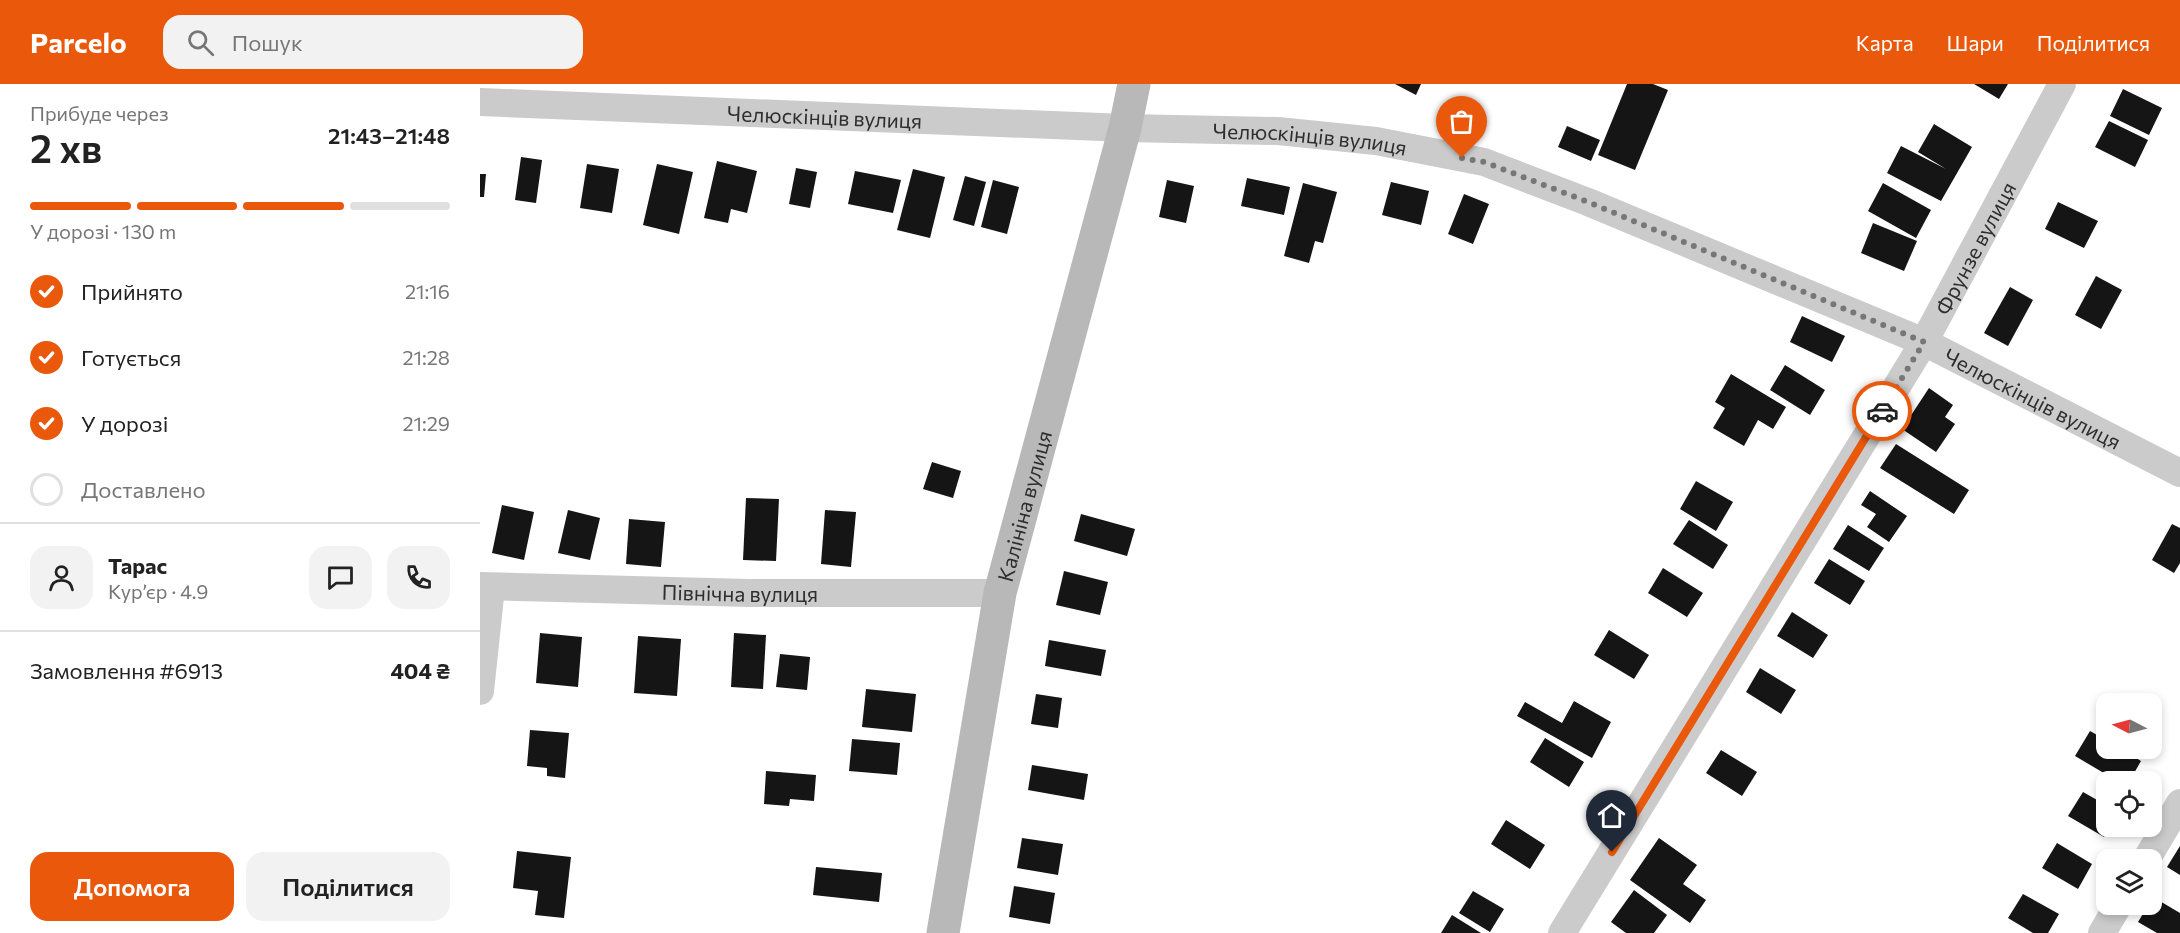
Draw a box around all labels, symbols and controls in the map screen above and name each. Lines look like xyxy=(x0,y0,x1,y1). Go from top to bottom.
search box xyxy=(163,15,583,69)
text: Parcelo xyxy=(30,25,127,59)
icon: search xyxy=(184,26,217,59)
text: Пошук xyxy=(232,29,303,56)
text: Карта xyxy=(1856,30,1914,55)
text: Шари xyxy=(1947,30,2004,55)
text: Поділитися xyxy=(2037,30,2150,55)
pin xyxy=(1436,96,1487,158)
street label: Челюскінців вулиця xyxy=(727,99,923,132)
text: Прибуде через xyxy=(30,101,169,125)
icon: bag xyxy=(1445,105,1478,138)
street label: Челюскінців вулиця xyxy=(1213,117,1409,159)
text: 21:43–21:48 xyxy=(328,122,450,149)
text: 2 хв xyxy=(30,123,102,171)
street label: Фрунзе вулиця xyxy=(1929,177,2020,318)
text: У дорозі · 130 m xyxy=(30,219,176,243)
icon: check xyxy=(30,275,63,308)
text: Прийнято xyxy=(81,278,183,305)
text: 21:16 xyxy=(405,279,450,303)
icon: check xyxy=(30,341,63,374)
street label: Челюскінців вулиця xyxy=(1940,342,2126,453)
text: Готується xyxy=(81,344,181,371)
text: 21:28 xyxy=(402,345,450,369)
courier xyxy=(1852,381,1912,441)
icon: car xyxy=(1866,395,1899,428)
icon: check xyxy=(30,407,63,440)
text: У дорозі xyxy=(81,410,168,437)
text: 21:29 xyxy=(402,411,450,435)
street label: Калініна вулиця xyxy=(991,428,1056,584)
text: Доставлено xyxy=(81,476,206,503)
button: person xyxy=(30,546,93,609)
button: chat xyxy=(309,546,372,609)
button: phone xyxy=(387,546,450,609)
text: Тарас xyxy=(108,552,167,579)
street label: Північна вулиця xyxy=(661,578,818,606)
text: Кур’єр · 4.9 xyxy=(108,579,208,603)
text: Замовлення #6913 xyxy=(30,657,223,684)
text: 404 ₴ xyxy=(390,657,450,684)
north arrow xyxy=(2096,693,2162,759)
map controls xyxy=(2096,693,2162,915)
button: locate xyxy=(2096,771,2162,837)
pin xyxy=(1586,790,1637,852)
icon: home xyxy=(1595,799,1628,832)
button: layers xyxy=(2096,849,2162,915)
button: Допомога xyxy=(30,852,234,921)
button: Поділитися xyxy=(246,852,450,921)

